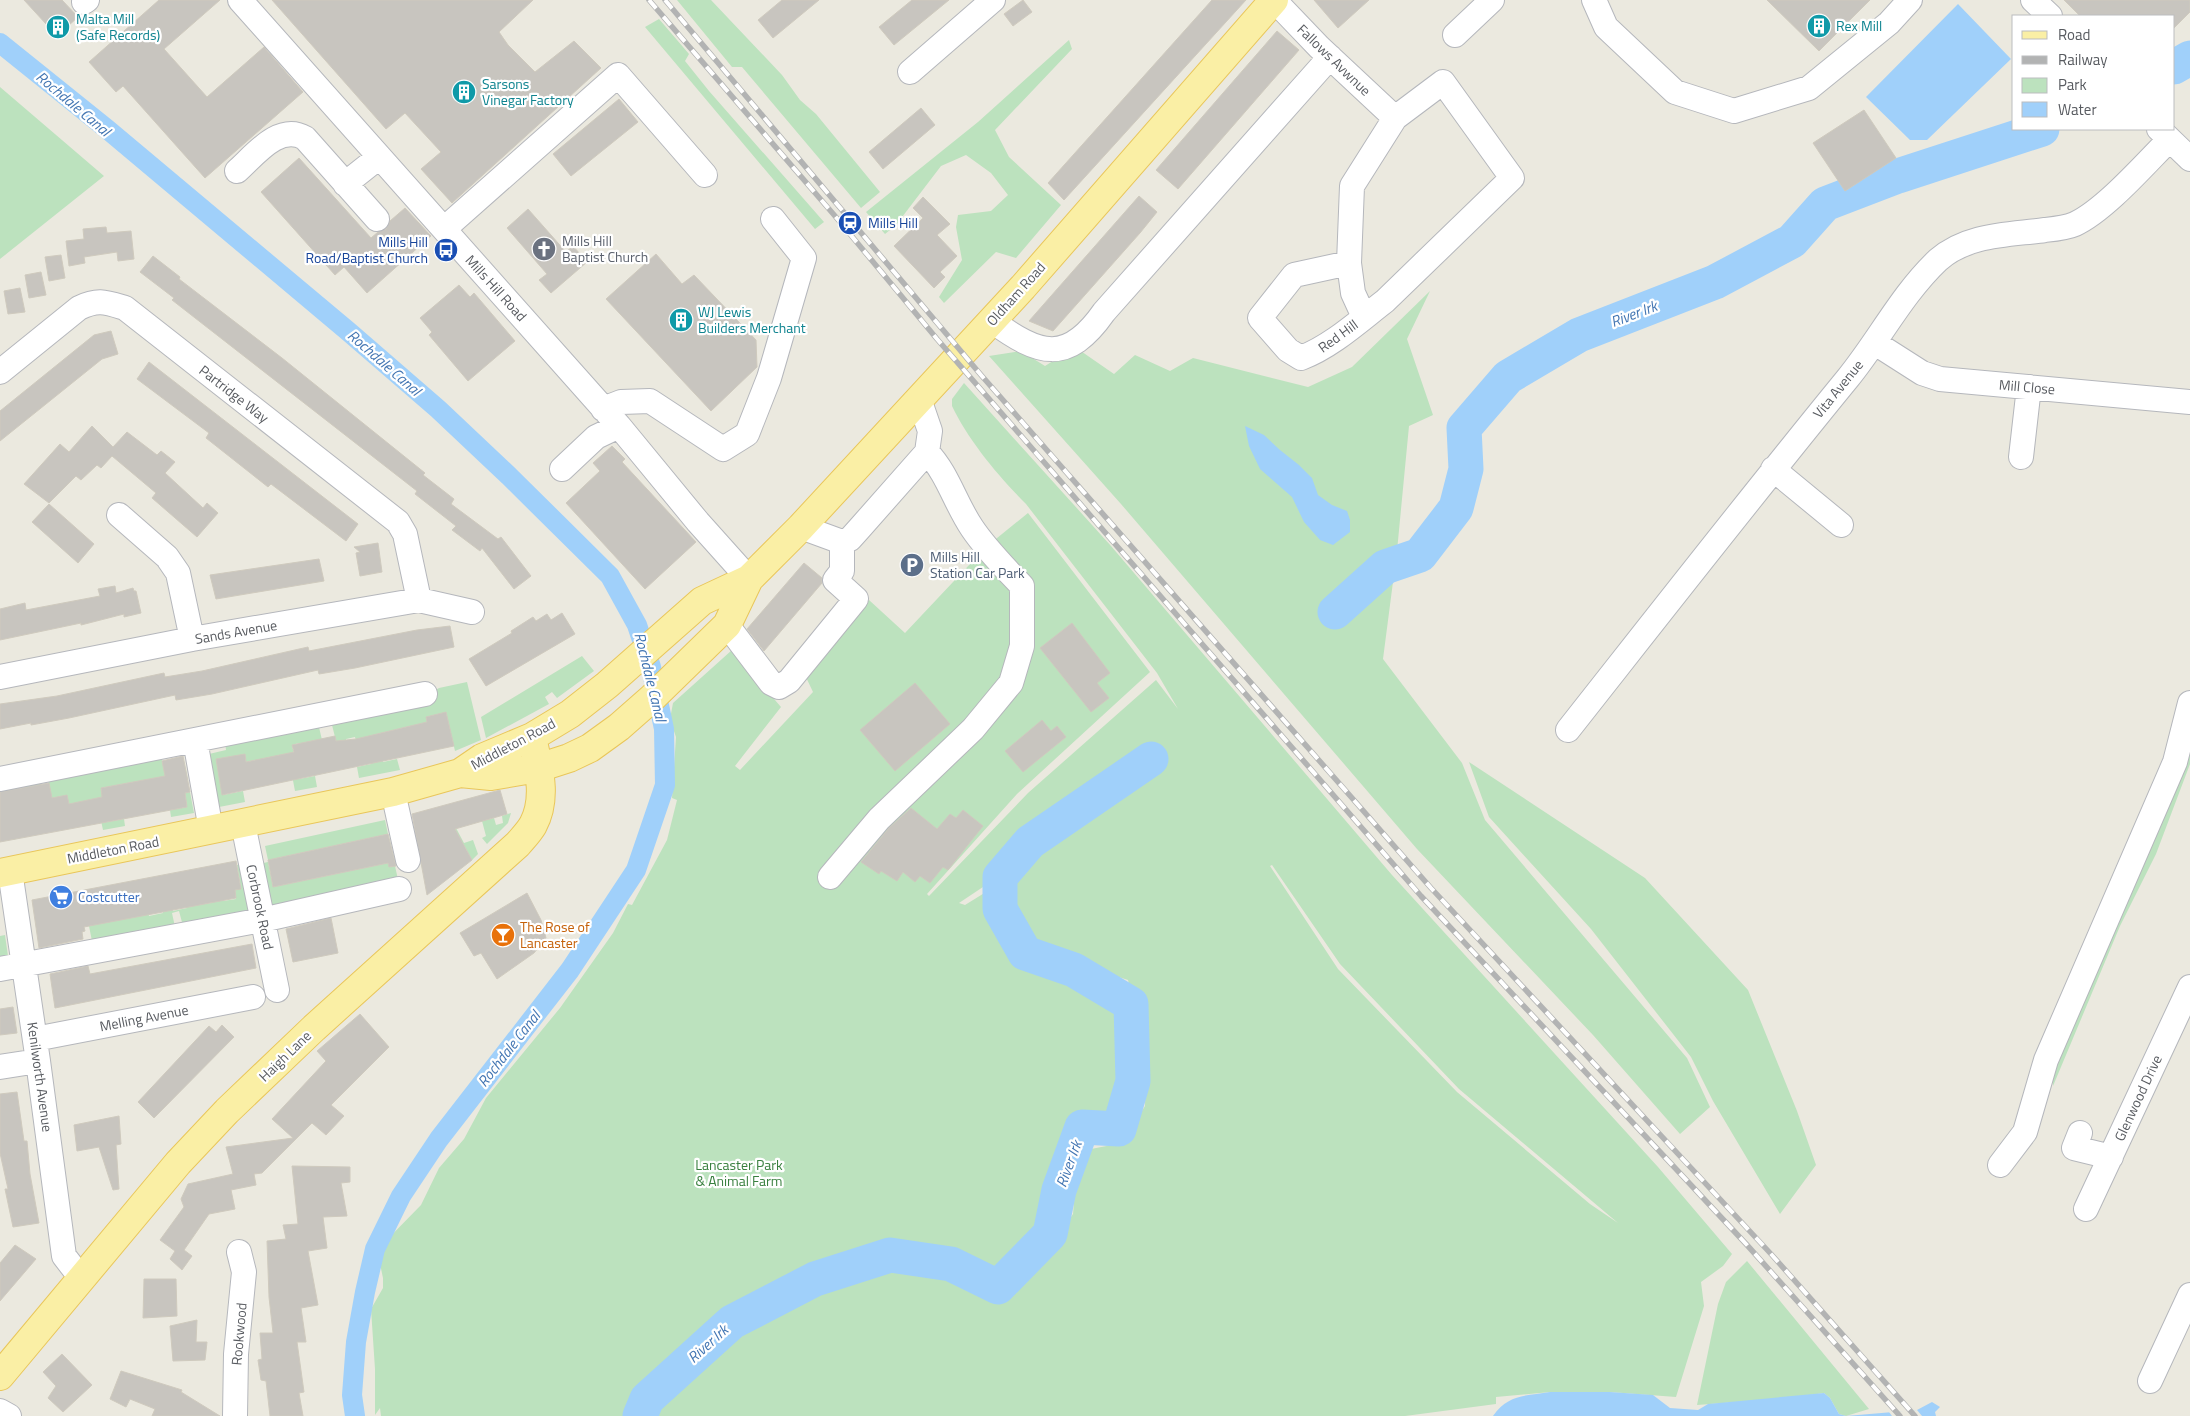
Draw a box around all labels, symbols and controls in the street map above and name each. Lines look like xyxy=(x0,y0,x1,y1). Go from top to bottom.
place label: Malta Mill (Safe Records) xyxy=(76,8,160,45)
building icon: Rex Mill xyxy=(1806,13,1832,39)
building icon: Malta Mill (Safe Records) xyxy=(45,14,71,40)
place label: Rex Mill xyxy=(1836,15,1882,36)
legend xyxy=(2012,15,2175,130)
street label: Fallows Avwnue xyxy=(1293,19,1376,100)
text: Road xyxy=(2058,23,2090,46)
text: Railway xyxy=(2058,48,2108,71)
water label: Rochdale Canal xyxy=(31,66,117,143)
place label: Sarsons Vinegar Factory xyxy=(482,73,574,110)
text: Park xyxy=(2058,73,2087,96)
building icon: Sarsons Vinegar Factory xyxy=(451,79,477,105)
text: Water xyxy=(2058,98,2097,121)
station icon: Mills Hill xyxy=(837,210,863,236)
place label: Mills Hill xyxy=(868,212,918,233)
place label: Mills Hill Baptist Church xyxy=(562,230,648,267)
place label: Mills Hill Road/Baptist Church xyxy=(306,231,428,268)
church icon: Mills Hill Baptist Church xyxy=(531,236,557,262)
bus stop icon: Mills Hill Road/Baptist Church xyxy=(433,237,459,263)
street label: Mills Hill Road xyxy=(461,250,532,326)
street label: Oldham Road xyxy=(981,257,1050,330)
water label: River Irk xyxy=(1607,293,1663,333)
place label: WJ Lewis Builders Merchant xyxy=(698,301,806,338)
building icon: WJ Lewis Builders Merchant xyxy=(668,307,694,333)
street label: Red Hill xyxy=(1313,314,1362,357)
water label: Rochdale Canal xyxy=(342,324,428,402)
street label: Vita Avenue xyxy=(1807,355,1868,422)
street label: Partridge Way xyxy=(195,360,274,428)
street label: Mill Close xyxy=(1998,374,2056,399)
place label: Mills Hill Station Car Park xyxy=(930,546,1025,583)
parking icon: Mills Hill Station Car Park xyxy=(899,552,925,578)
street label: Sands Avenue xyxy=(193,614,279,649)
water label: Rochdale Canal xyxy=(628,630,673,725)
street label: Middleton Road xyxy=(467,712,559,775)
street label: Middleton Road xyxy=(65,830,161,869)
street label: Corbrook Road xyxy=(241,862,280,951)
supermarket icon: Costcutter xyxy=(48,884,74,910)
place label: Costcutter xyxy=(78,886,140,907)
place label: The Rose of Lancaster xyxy=(520,916,590,953)
bar icon: The Rose of Lancaster xyxy=(490,922,516,948)
street label: Melling Avenue xyxy=(98,999,190,1036)
water label: Rochdale Canal xyxy=(472,1004,547,1092)
street label: Kenilworth Avenue xyxy=(22,1021,59,1133)
street label: Haigh Lane xyxy=(254,1025,316,1086)
street label: Glenwood Drive xyxy=(2108,1051,2167,1144)
water label: River Irk xyxy=(1050,1135,1088,1190)
park label: Lancaster Park & Animal Farm xyxy=(695,1154,783,1191)
street label: Rookwood xyxy=(225,1302,252,1366)
water label: River Irk xyxy=(682,1317,735,1368)

